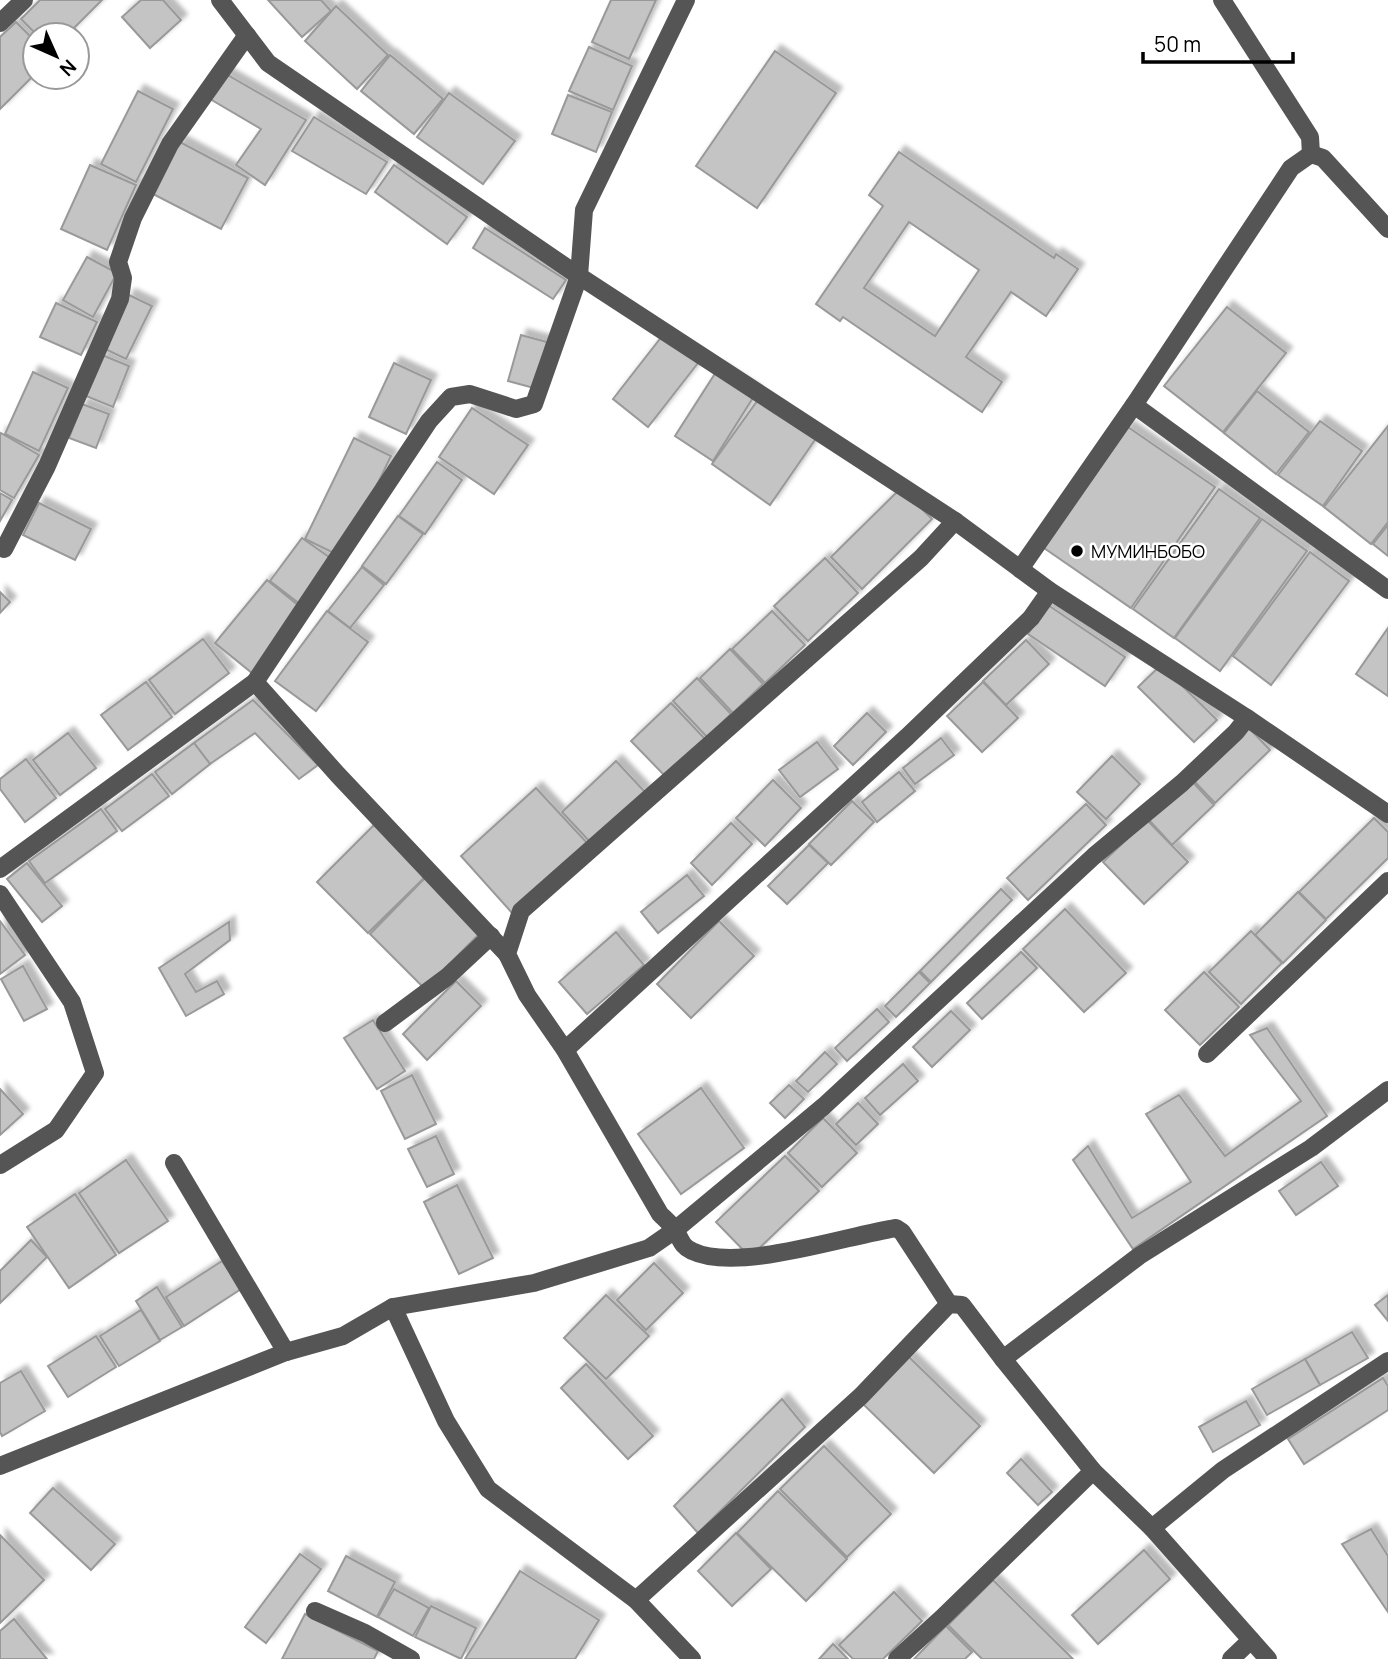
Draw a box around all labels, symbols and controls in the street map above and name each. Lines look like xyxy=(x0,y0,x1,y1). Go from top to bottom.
north arrow xyxy=(21,21,91,91)
scale bar xyxy=(1143,21,1294,65)
text: 50 m xyxy=(1154,30,1201,58)
text: N xyxy=(54,54,82,82)
place label: МУМИНБОБО xyxy=(1091,539,1205,563)
marker: МУМИНБОБО xyxy=(1069,543,1085,559)

